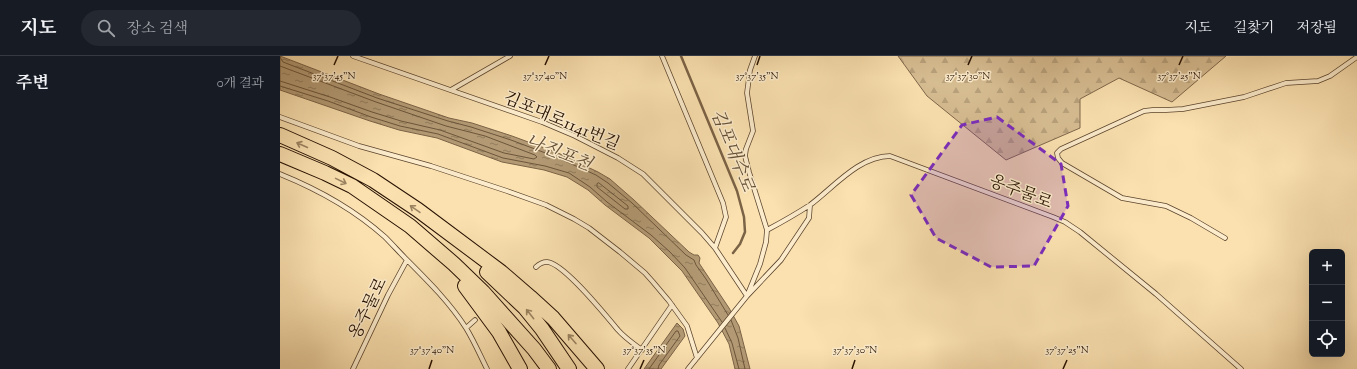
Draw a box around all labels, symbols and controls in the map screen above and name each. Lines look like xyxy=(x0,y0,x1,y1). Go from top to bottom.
search box xyxy=(81,10,361,46)
text: 지도 xyxy=(20,16,57,43)
icon: search xyxy=(95,17,117,39)
text: 장소 검색 xyxy=(127,19,188,40)
text: 지도 xyxy=(1185,19,1212,39)
text: 길찾기 xyxy=(1234,19,1274,39)
text: 저장됨 xyxy=(1296,19,1337,39)
text: 37°37'45"N xyxy=(312,69,356,84)
text: 37°37'40"N xyxy=(523,69,567,84)
text: 37°37'35"N xyxy=(735,69,779,84)
text: 37°37'30"N xyxy=(946,69,990,84)
text: 37°37'25"N xyxy=(1157,69,1201,84)
text: 주변 xyxy=(16,72,49,96)
text: 0개 결과 xyxy=(217,75,264,93)
street label: 김포대로1141번길 xyxy=(499,86,623,157)
water label: 김포대수로 xyxy=(703,106,760,196)
water label: 나진포천 xyxy=(521,129,597,180)
one-way arrow xyxy=(297,141,309,148)
street label: 옹주물로 xyxy=(985,170,1056,216)
one-way arrow xyxy=(335,177,347,185)
one-way arrow xyxy=(410,205,421,213)
map controls xyxy=(1309,249,1345,357)
button: + xyxy=(1309,249,1345,285)
street label: 옹주물로 xyxy=(344,274,394,344)
button: − xyxy=(1309,285,1345,321)
one-way arrow xyxy=(526,309,534,320)
button: locate xyxy=(1309,321,1345,357)
one-way arrow xyxy=(567,334,577,344)
text: 37°37'40"N xyxy=(410,343,454,358)
text: 37°37'35"N xyxy=(622,343,666,358)
text: 37°37'30"N xyxy=(833,343,877,358)
text: 37°37'25"N xyxy=(1045,343,1089,358)

